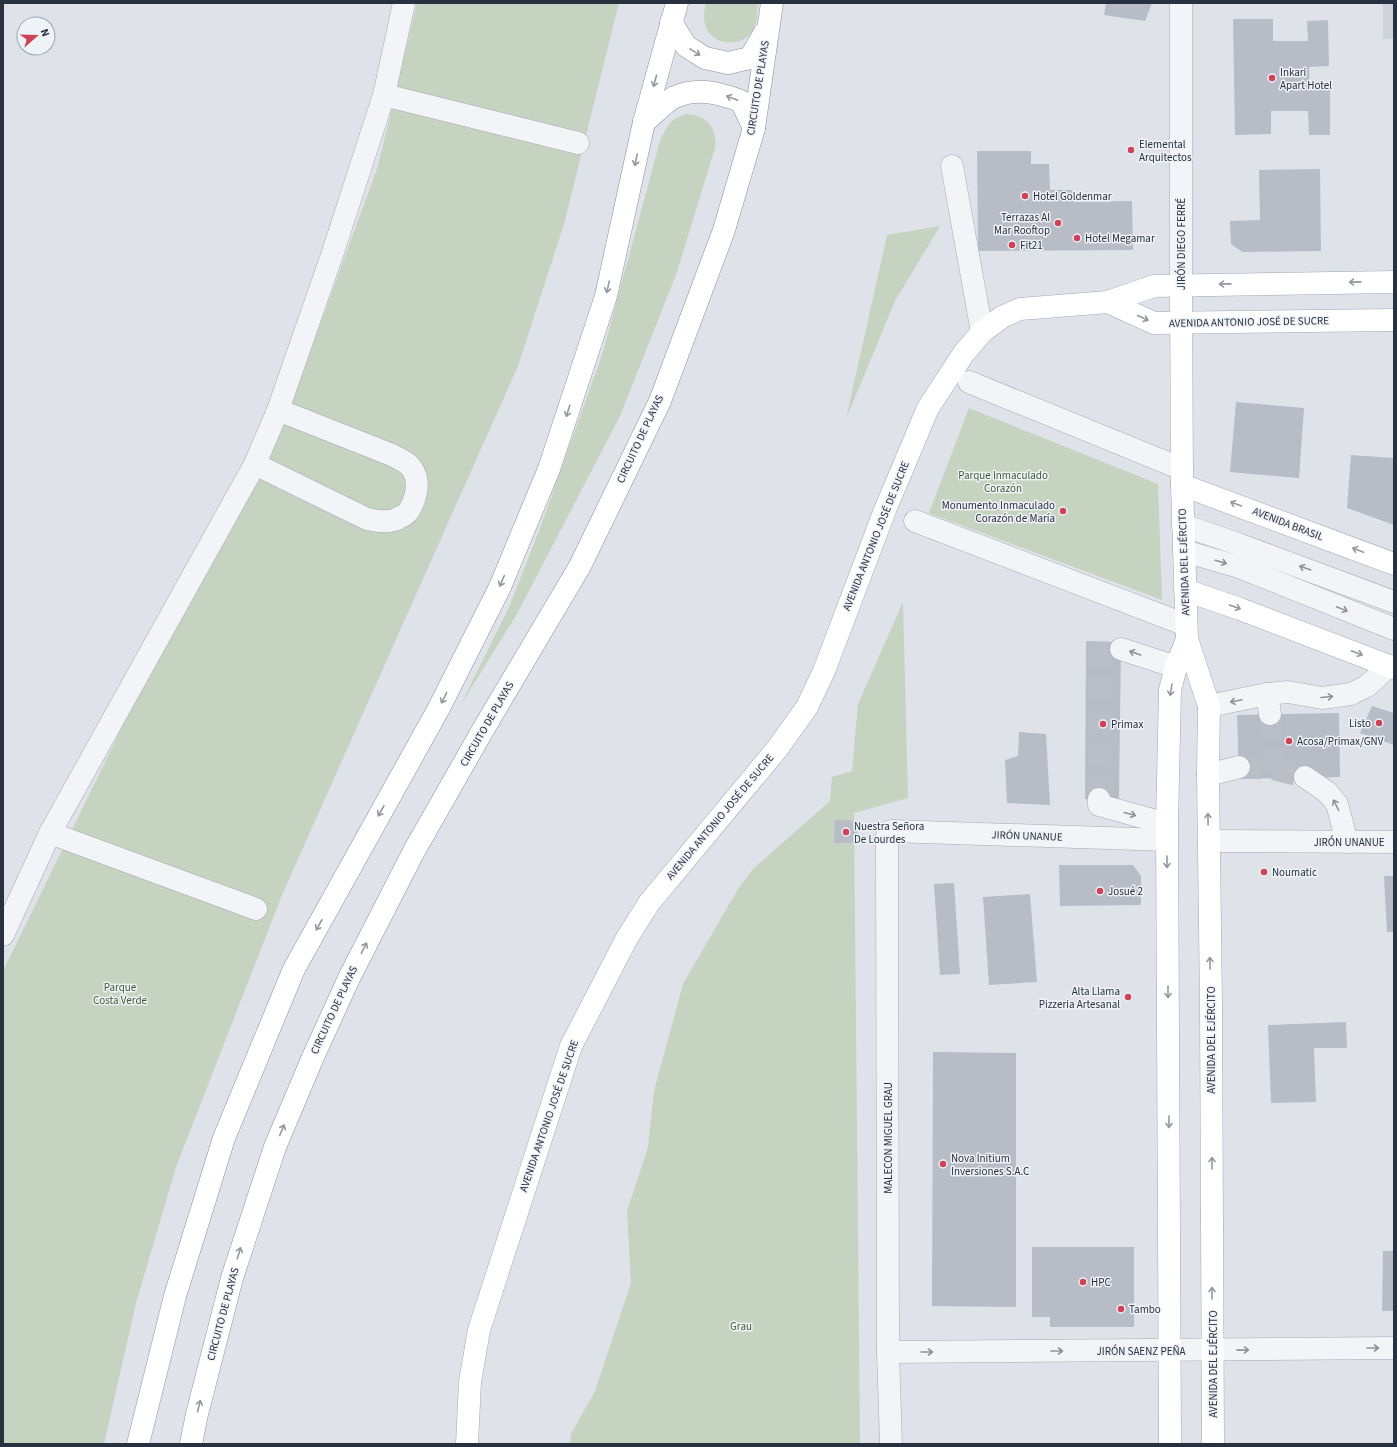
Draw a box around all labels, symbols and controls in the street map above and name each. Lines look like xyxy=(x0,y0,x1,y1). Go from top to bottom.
north arrow xyxy=(16,16,56,56)
text: N xyxy=(37,27,53,39)
street label: CIRCUITO DE PLAYAS xyxy=(743,39,773,136)
one-way arrow xyxy=(689,48,700,56)
place label: Inkari Apart Hotel xyxy=(1280,65,1332,93)
marker: Inkari Apart Hotel xyxy=(1267,73,1277,83)
one-way arrow xyxy=(651,74,658,87)
one-way arrow xyxy=(727,93,739,101)
place label: Elemental Arquitectos xyxy=(1139,137,1192,165)
marker: Elemental Arquitectos xyxy=(1126,145,1136,155)
one-way arrow xyxy=(631,154,639,167)
place label: Hotel Goldenmar xyxy=(1033,189,1112,204)
marker: Hotel Goldenmar xyxy=(1020,191,1030,201)
street label: JIRÓN DIEGO FERRÉ xyxy=(1174,198,1189,290)
place label: Terrazas Al Mar Rooftop xyxy=(994,210,1050,238)
marker: Terrazas Al Mar Rooftop xyxy=(1053,218,1063,228)
place label: Hotel Megamar xyxy=(1085,231,1155,246)
marker: Hotel Megamar xyxy=(1072,233,1082,243)
place label: Fit21 xyxy=(1020,238,1043,253)
marker: Fit21 xyxy=(1007,240,1017,250)
one-way arrow xyxy=(1349,279,1362,286)
one-way arrow xyxy=(1219,280,1232,288)
one-way arrow xyxy=(603,281,611,294)
street label: AVENIDA ANTONIO JOSÉ DE SUCRE xyxy=(1169,313,1329,331)
one-way arrow xyxy=(1137,315,1149,322)
street label: CIRCUITO DE PLAYAS xyxy=(613,392,667,486)
one-way arrow xyxy=(564,404,571,417)
street label: AVENIDA ANTONIO JOSÉ DE SUCRE xyxy=(839,459,913,613)
park label: Parque Inmaculado Corazón xyxy=(958,468,1048,496)
place label: Monumento Inmaculado Corazón de María xyxy=(942,498,1055,526)
one-way arrow xyxy=(1230,500,1242,508)
street label: AVENIDA BRASIL xyxy=(1250,504,1326,545)
marker: Monumento Inmaculado Corazón de María xyxy=(1058,506,1068,516)
street label: AVENIDA DEL EJÉRCITO xyxy=(1175,508,1193,616)
one-way arrow xyxy=(1352,546,1364,554)
one-way arrow xyxy=(1214,559,1227,566)
one-way arrow xyxy=(1299,564,1311,572)
one-way arrow xyxy=(498,575,505,587)
one-way arrow xyxy=(1228,604,1241,611)
one-way arrow xyxy=(1336,605,1348,613)
one-way arrow xyxy=(1130,649,1142,657)
one-way arrow xyxy=(1350,650,1362,658)
street label: CIRCUITO DE PLAYAS xyxy=(457,679,518,769)
one-way arrow xyxy=(1167,683,1175,696)
one-way arrow xyxy=(440,691,448,703)
one-way arrow xyxy=(1320,693,1333,700)
one-way arrow xyxy=(1230,697,1243,705)
place label: Listo xyxy=(1349,716,1371,731)
place label: Primax xyxy=(1111,717,1143,732)
marker: Listo xyxy=(1374,718,1384,728)
marker: Primax xyxy=(1098,719,1108,729)
place label: Acosa/Primax/GNV xyxy=(1297,734,1384,749)
marker: Acosa/Primax/GNV xyxy=(1284,736,1294,746)
street label: AVENIDA ANTONIO JOSÉ DE SUCRE xyxy=(663,751,777,883)
one-way arrow xyxy=(1332,799,1339,811)
one-way arrow xyxy=(377,805,384,817)
one-way arrow xyxy=(1123,810,1136,818)
one-way arrow xyxy=(1205,813,1212,826)
place label: Nuestra Señora De Lourdes xyxy=(854,819,924,847)
marker: Nuestra Señora De Lourdes xyxy=(841,827,851,837)
street label: JIRÓN UNANUE xyxy=(991,827,1063,845)
street label: JIRÓN UNANUE xyxy=(1313,835,1385,850)
one-way arrow xyxy=(1163,855,1171,868)
place label: Noumatic xyxy=(1272,865,1317,880)
marker: Noumatic xyxy=(1259,867,1269,877)
place label: Josué 2 xyxy=(1108,884,1143,899)
marker: Josué 2 xyxy=(1095,886,1105,896)
one-way arrow xyxy=(314,919,322,931)
one-way arrow xyxy=(361,942,368,954)
one-way arrow xyxy=(1207,957,1214,970)
street label: CIRCUITO DE PLAYAS xyxy=(307,963,361,1057)
park label: Parque Costa Verde xyxy=(93,980,148,1008)
place label: Alta Llama Pizzeria Artesanal xyxy=(1039,984,1120,1012)
one-way arrow xyxy=(1164,985,1172,998)
street label: AVENIDA DEL EJÉRCITO xyxy=(1204,986,1219,1094)
marker: Alta Llama Pizzeria Artesanal xyxy=(1123,992,1133,1002)
street label: AVENIDA ANTONIO JOSÉ DE SUCRE xyxy=(516,1038,582,1194)
street label: MALECON MIGUEL GRAU xyxy=(881,1082,896,1194)
one-way arrow xyxy=(1165,1115,1173,1128)
one-way arrow xyxy=(279,1125,286,1137)
place label: Nova Initium Inversiones S.A.C xyxy=(951,1151,1029,1179)
one-way arrow xyxy=(1208,1157,1216,1170)
marker: Nova Initium Inversiones S.A.C xyxy=(938,1159,948,1169)
one-way arrow xyxy=(236,1248,244,1260)
street label: CIRCUITO DE PLAYAS xyxy=(203,1266,243,1362)
place label: HPC xyxy=(1091,1275,1111,1290)
marker: HPC xyxy=(1078,1277,1088,1287)
one-way arrow xyxy=(1208,1287,1216,1300)
place label: Tambo xyxy=(1129,1302,1161,1317)
marker: Tambo xyxy=(1116,1304,1126,1314)
street label: AVENIDA DEL EJÉRCITO xyxy=(1206,1310,1221,1418)
park label: Grau xyxy=(730,1319,752,1334)
street label: JIRÓN SAENZ PEÑA xyxy=(1096,1344,1186,1359)
one-way arrow xyxy=(1366,1344,1379,1352)
one-way arrow xyxy=(1236,1346,1249,1354)
one-way arrow xyxy=(1050,1347,1063,1355)
one-way arrow xyxy=(920,1348,933,1356)
one-way arrow xyxy=(196,1400,203,1413)

